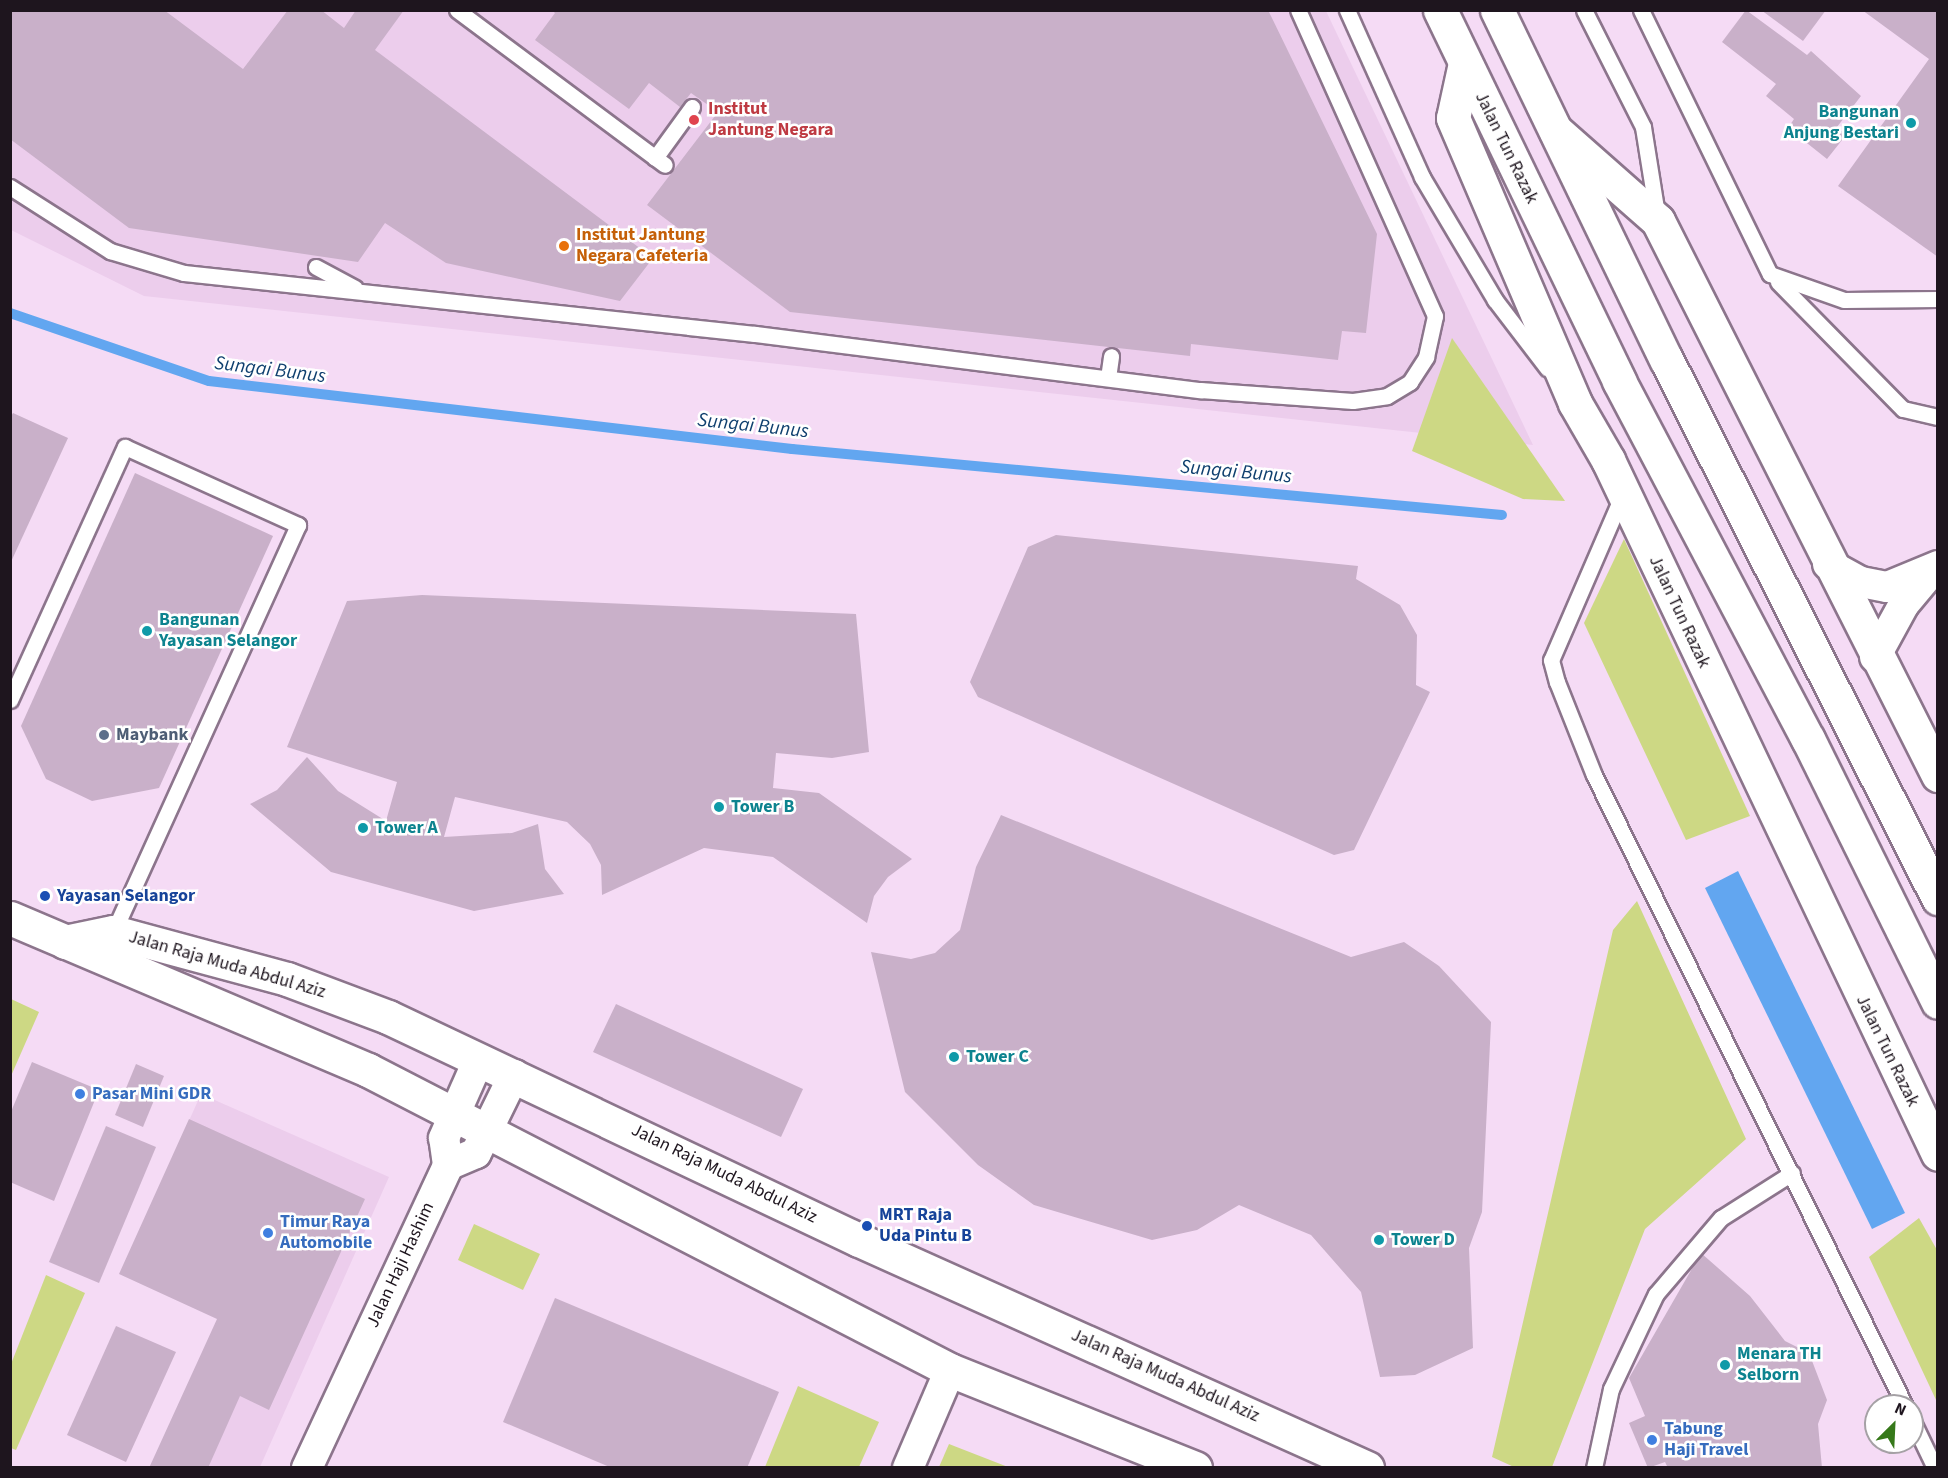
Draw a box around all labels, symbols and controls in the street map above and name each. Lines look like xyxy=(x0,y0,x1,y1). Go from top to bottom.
street label: Jalan Tun Razak xyxy=(1470,89,1542,207)
place label: Institut Jantung Negara xyxy=(708,99,834,142)
place label: Bangunan Anjung Bestari xyxy=(1784,102,1899,144)
marker: Institut Jantung Negara xyxy=(685,111,703,129)
marker: Bangunan Anjung Bestari xyxy=(1904,116,1918,130)
place label: Institut Jantung Negara Cafeteria xyxy=(576,225,708,268)
marker: Institut Jantung Negara Cafeteria xyxy=(557,239,571,253)
water label: Sungai Bunus xyxy=(213,351,327,389)
water label: Sungai Bunus xyxy=(696,408,810,444)
water label: Sungai Bunus xyxy=(1179,455,1293,489)
street label: Jalan Tun Razak xyxy=(1644,552,1714,672)
place label: Bangunan Yayasan Selangor xyxy=(159,610,297,652)
marker: Bangunan Yayasan Selangor xyxy=(140,624,154,638)
place label: Maybank xyxy=(116,724,188,746)
marker: Maybank xyxy=(97,728,111,742)
place label: Tower B xyxy=(731,796,794,818)
marker: Tower B xyxy=(712,800,726,814)
place label: Tower A xyxy=(375,817,438,839)
marker: Tower A xyxy=(356,821,370,835)
place label: Yayasan Selangor xyxy=(57,885,195,907)
marker: Yayasan Selangor xyxy=(38,889,52,903)
street label: Jalan Raja Muda Abdul Aziz xyxy=(126,927,328,1003)
street label: Jalan Tun Razak xyxy=(1851,992,1923,1110)
place label: Tower C xyxy=(966,1046,1029,1068)
marker: Tower C xyxy=(947,1050,961,1064)
place label: Pasar Mini GDR xyxy=(92,1083,211,1105)
marker: Pasar Mini GDR xyxy=(73,1087,87,1101)
street label: Jalan Raja Muda Abdul Aziz xyxy=(628,1120,820,1228)
street label: Jalan Haji Hashim xyxy=(363,1199,439,1331)
place label: MRT Raja Uda Pintu B xyxy=(879,1205,972,1248)
place label: Timur Raya Automobile xyxy=(280,1212,372,1254)
marker: MRT Raja Uda Pintu B xyxy=(860,1219,874,1233)
marker: Timur Raya Automobile xyxy=(261,1226,275,1240)
place label: Tower D xyxy=(1391,1229,1455,1251)
marker: Tower D xyxy=(1372,1233,1386,1247)
street label: Jalan Raja Muda Abdul Aziz xyxy=(1067,1325,1263,1427)
place label: Menara TH Selborn xyxy=(1737,1344,1822,1386)
marker: Menara TH Selborn xyxy=(1718,1358,1732,1372)
north arrow xyxy=(1864,1394,1924,1454)
text: N xyxy=(1891,1397,1910,1422)
place label: Tabung Haji Travel xyxy=(1664,1419,1748,1462)
marker: Tabung Haji Travel xyxy=(1645,1433,1659,1447)

